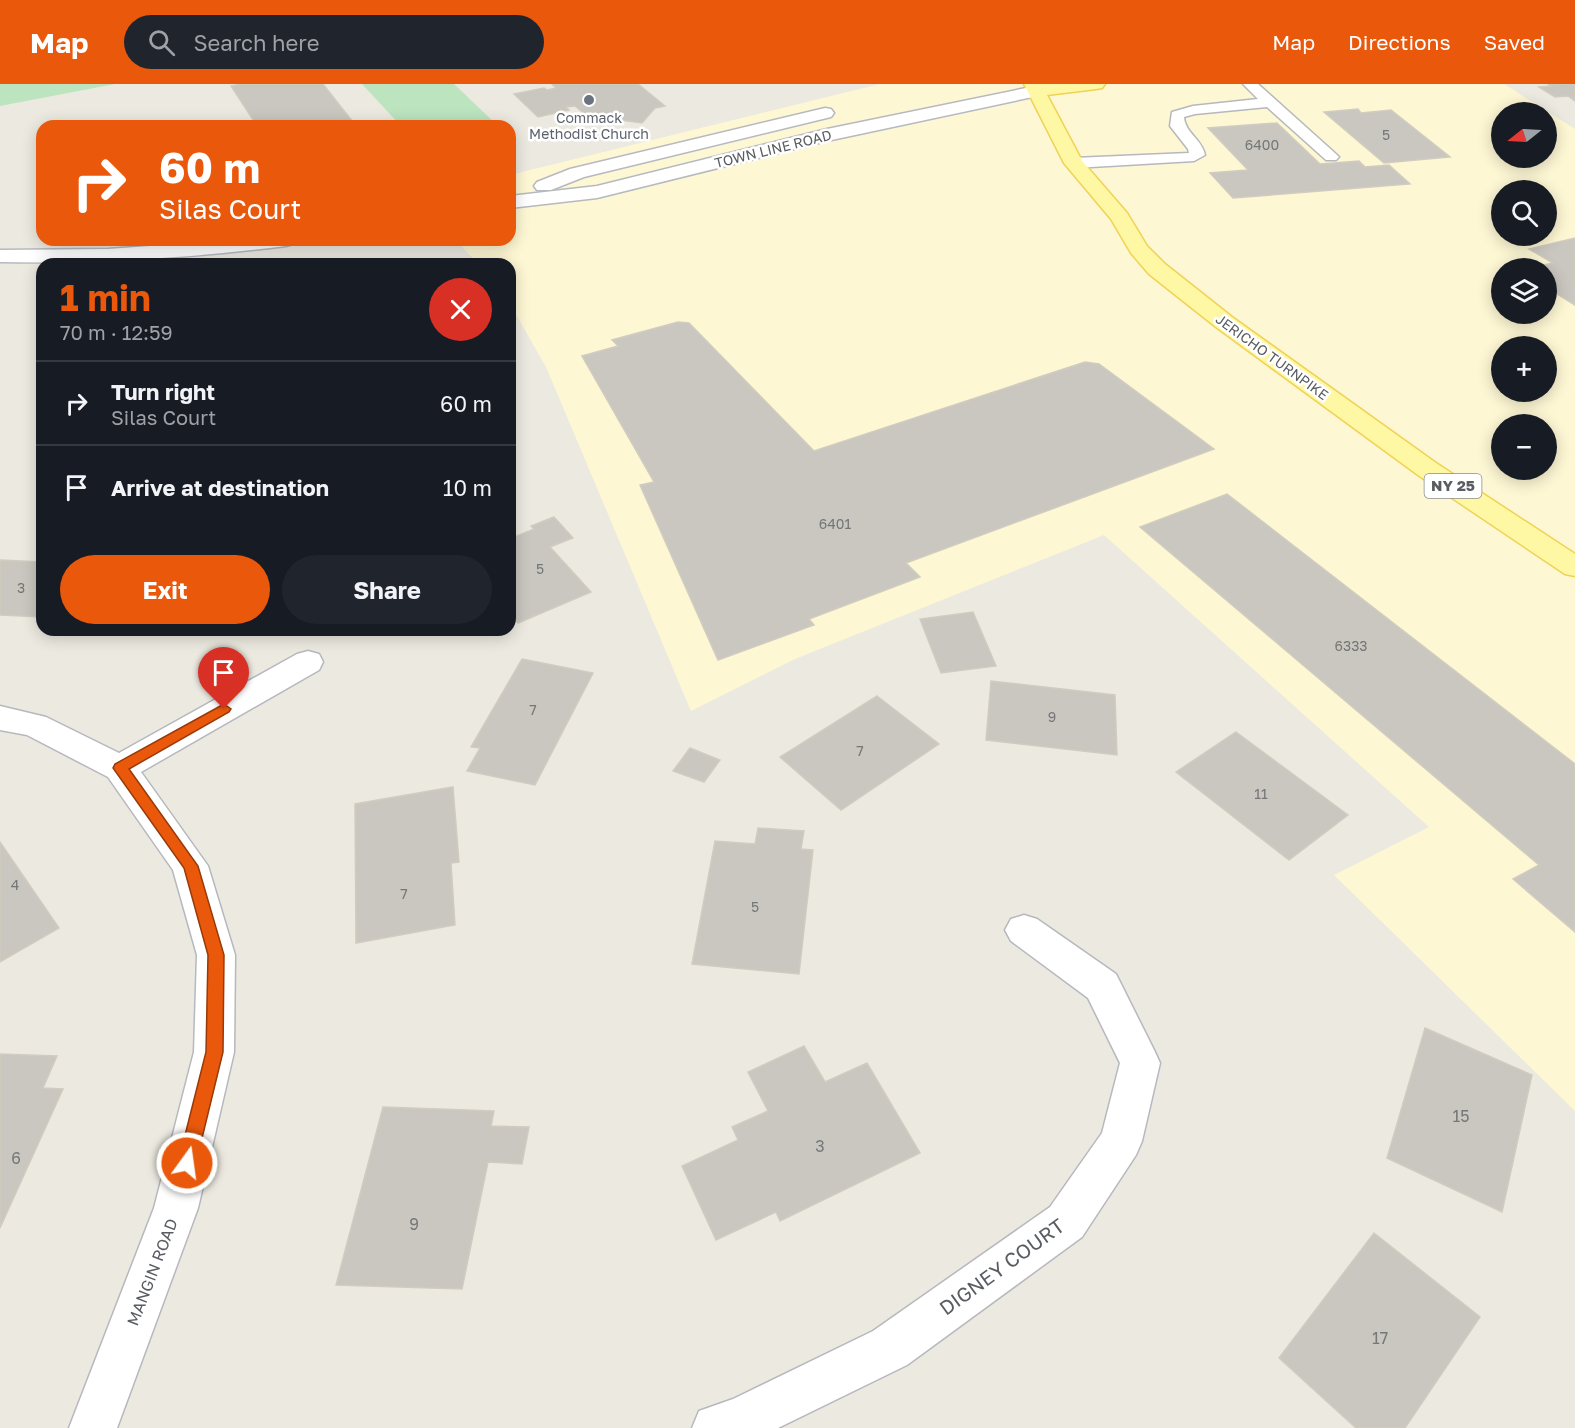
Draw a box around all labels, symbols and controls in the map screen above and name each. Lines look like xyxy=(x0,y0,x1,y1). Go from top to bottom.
search box xyxy=(124,15,544,69)
text: Map xyxy=(30,26,88,59)
icon: search xyxy=(145,26,178,59)
text: Search here xyxy=(193,29,319,56)
text: Map xyxy=(1272,29,1315,55)
text: Directions xyxy=(1348,29,1451,55)
text: Saved xyxy=(1484,29,1545,55)
marker: Commack Methodist Church xyxy=(582,93,596,107)
north arrow xyxy=(1491,102,1557,168)
map controls xyxy=(1491,102,1557,480)
place label: Commack Methodist Church xyxy=(529,109,649,142)
street label: TOWN LINE ROAD xyxy=(713,126,833,171)
house number: 5 xyxy=(1382,126,1390,143)
house number: 6400 xyxy=(1245,136,1279,153)
text: 60 m xyxy=(159,142,260,192)
icon: right xyxy=(60,144,138,222)
button: search xyxy=(1491,180,1557,246)
text: Silas Court xyxy=(159,193,301,225)
button: layers xyxy=(1491,258,1557,324)
text: 1 min xyxy=(60,276,151,319)
button: close xyxy=(429,278,492,341)
street label: JERICHO TURNPIKE xyxy=(1213,310,1332,403)
text: 70 m · 12:59 xyxy=(60,320,173,344)
button: + xyxy=(1491,336,1557,402)
text: Turn right xyxy=(111,378,215,405)
icon: right xyxy=(60,387,93,420)
text: 60 m xyxy=(440,390,492,417)
text: Silas Court xyxy=(111,405,216,429)
button: − xyxy=(1491,414,1557,480)
icon: arrive xyxy=(60,471,93,504)
text: Arrive at destination xyxy=(111,474,329,501)
text: 10 m xyxy=(443,474,492,501)
road number: NY 25 xyxy=(1424,474,1482,498)
house number: 6401 xyxy=(819,515,851,532)
button: Exit xyxy=(60,555,270,624)
button: Share xyxy=(282,555,492,624)
house number: 5 xyxy=(536,560,544,577)
house number: 3 xyxy=(17,579,25,596)
house number: 6333 xyxy=(1334,637,1368,654)
pin xyxy=(198,647,249,709)
icon: arrive xyxy=(207,656,240,689)
house number: 7 xyxy=(529,701,537,718)
house number: 9 xyxy=(1048,708,1056,725)
house number: 7 xyxy=(856,742,864,759)
house number: 11 xyxy=(1254,785,1268,802)
house number: 4 xyxy=(11,876,19,893)
house number: 7 xyxy=(400,885,408,902)
house number: 5 xyxy=(751,898,759,915)
house number: 15 xyxy=(1452,1106,1470,1126)
position arrow xyxy=(155,1131,219,1195)
house number: 3 xyxy=(815,1136,825,1156)
house number: 6 xyxy=(11,1148,21,1168)
street label: DIGNEY COURT xyxy=(934,1213,1069,1320)
house number: 9 xyxy=(409,1214,419,1234)
street label: MANGIN ROAD xyxy=(122,1215,182,1329)
house number: 17 xyxy=(1372,1328,1388,1348)

